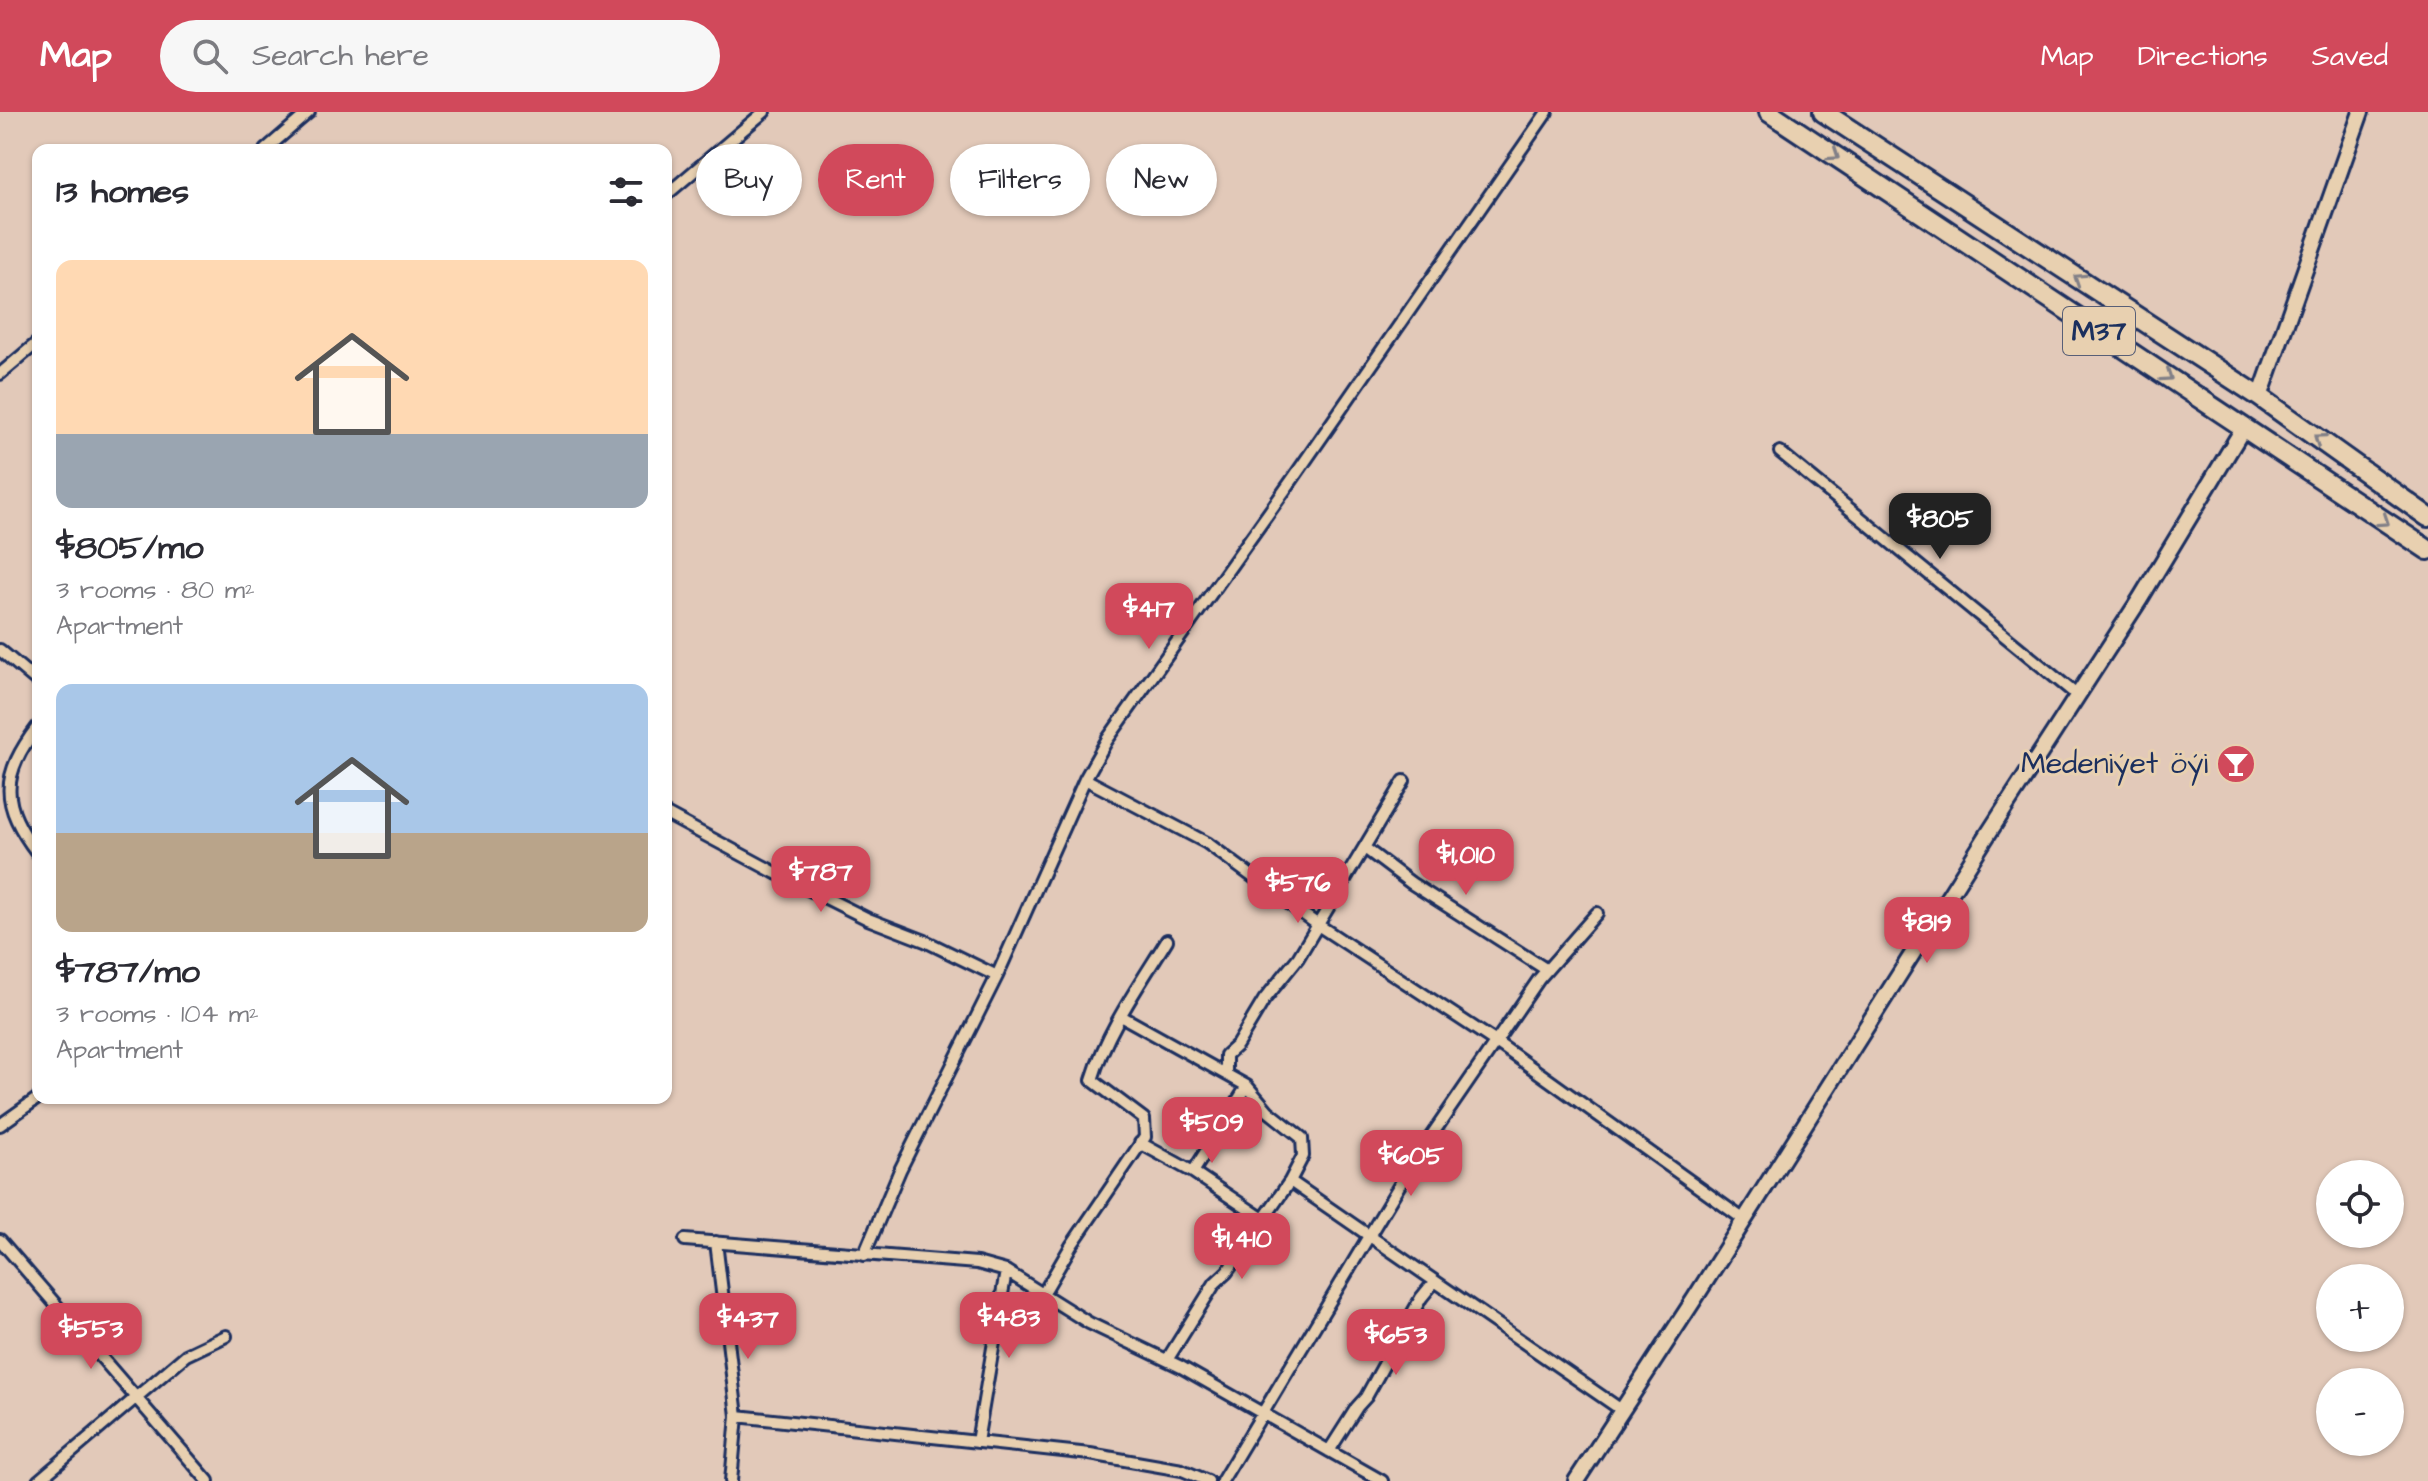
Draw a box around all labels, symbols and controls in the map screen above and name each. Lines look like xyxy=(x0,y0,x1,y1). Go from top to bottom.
search box xyxy=(160,20,720,92)
text: Map xyxy=(40,30,112,82)
icon: search xyxy=(188,34,232,78)
text: Search here xyxy=(252,35,429,77)
text: Map xyxy=(2041,37,2094,76)
text: Directions xyxy=(2138,37,2268,76)
text: Saved xyxy=(2312,37,2388,76)
chip: Buy xyxy=(696,144,802,216)
chip: Rent xyxy=(818,144,934,216)
chip: Filters xyxy=(950,144,1090,216)
chip: New xyxy=(1106,144,1217,216)
one-way arrow xyxy=(1825,145,1840,160)
text: 13 homes xyxy=(56,168,189,216)
icon: filters xyxy=(604,170,648,214)
one-way arrow xyxy=(2074,274,2088,289)
road number: M37 xyxy=(2063,307,2135,355)
icon: home xyxy=(280,312,424,456)
one-way arrow xyxy=(2159,366,2173,381)
one-way arrow xyxy=(2313,434,2327,449)
pin: $805 xyxy=(1893,493,1987,561)
text: $805 xyxy=(1907,501,1973,537)
one-way arrow xyxy=(2375,511,2389,526)
text: $805/mo xyxy=(56,524,204,572)
text: 3 rooms · 80 m² xyxy=(56,572,255,608)
pin: $417 xyxy=(1102,583,1196,651)
text: $417 xyxy=(1123,591,1175,627)
text: Apartment xyxy=(56,608,183,644)
icon: home xyxy=(280,736,424,880)
place label: Medeniýet öýi xyxy=(2021,743,2208,786)
bar icon: Medeniýet öýi xyxy=(2215,743,2257,785)
pin: $1,010 xyxy=(1401,829,1531,897)
text: $1,010 xyxy=(1437,837,1495,873)
pin: $787 xyxy=(774,846,868,914)
text: $787 xyxy=(789,854,853,890)
pin: $576 xyxy=(1251,857,1345,925)
text: $576 xyxy=(1265,865,1331,901)
pin: $819 xyxy=(1880,897,1974,965)
text: $819 xyxy=(1902,905,1952,941)
text: $787/mo xyxy=(56,948,200,996)
text: 3 rooms · 104 m² xyxy=(56,996,259,1032)
text: Apartment xyxy=(56,1032,183,1068)
pin: $509 xyxy=(1165,1097,1259,1165)
text: $509 xyxy=(1180,1105,1244,1141)
pin: $605 xyxy=(1364,1130,1458,1198)
text: $605 xyxy=(1378,1138,1444,1174)
map controls xyxy=(2316,1160,2404,1456)
button: locate xyxy=(2316,1160,2404,1248)
pin: $1,410 xyxy=(1177,1213,1307,1281)
text: $1,410 xyxy=(1212,1221,1272,1257)
button: + xyxy=(2316,1264,2404,1352)
pin: $483 xyxy=(962,1292,1056,1360)
pin: $437 xyxy=(701,1293,795,1361)
text: $483 xyxy=(978,1300,1040,1336)
text: $437 xyxy=(717,1301,779,1337)
pin: $553 xyxy=(44,1303,138,1371)
pin: $653 xyxy=(1349,1309,1443,1377)
text: $553 xyxy=(59,1311,123,1347)
text: $653 xyxy=(1365,1317,1427,1353)
button: − xyxy=(2316,1368,2404,1456)

